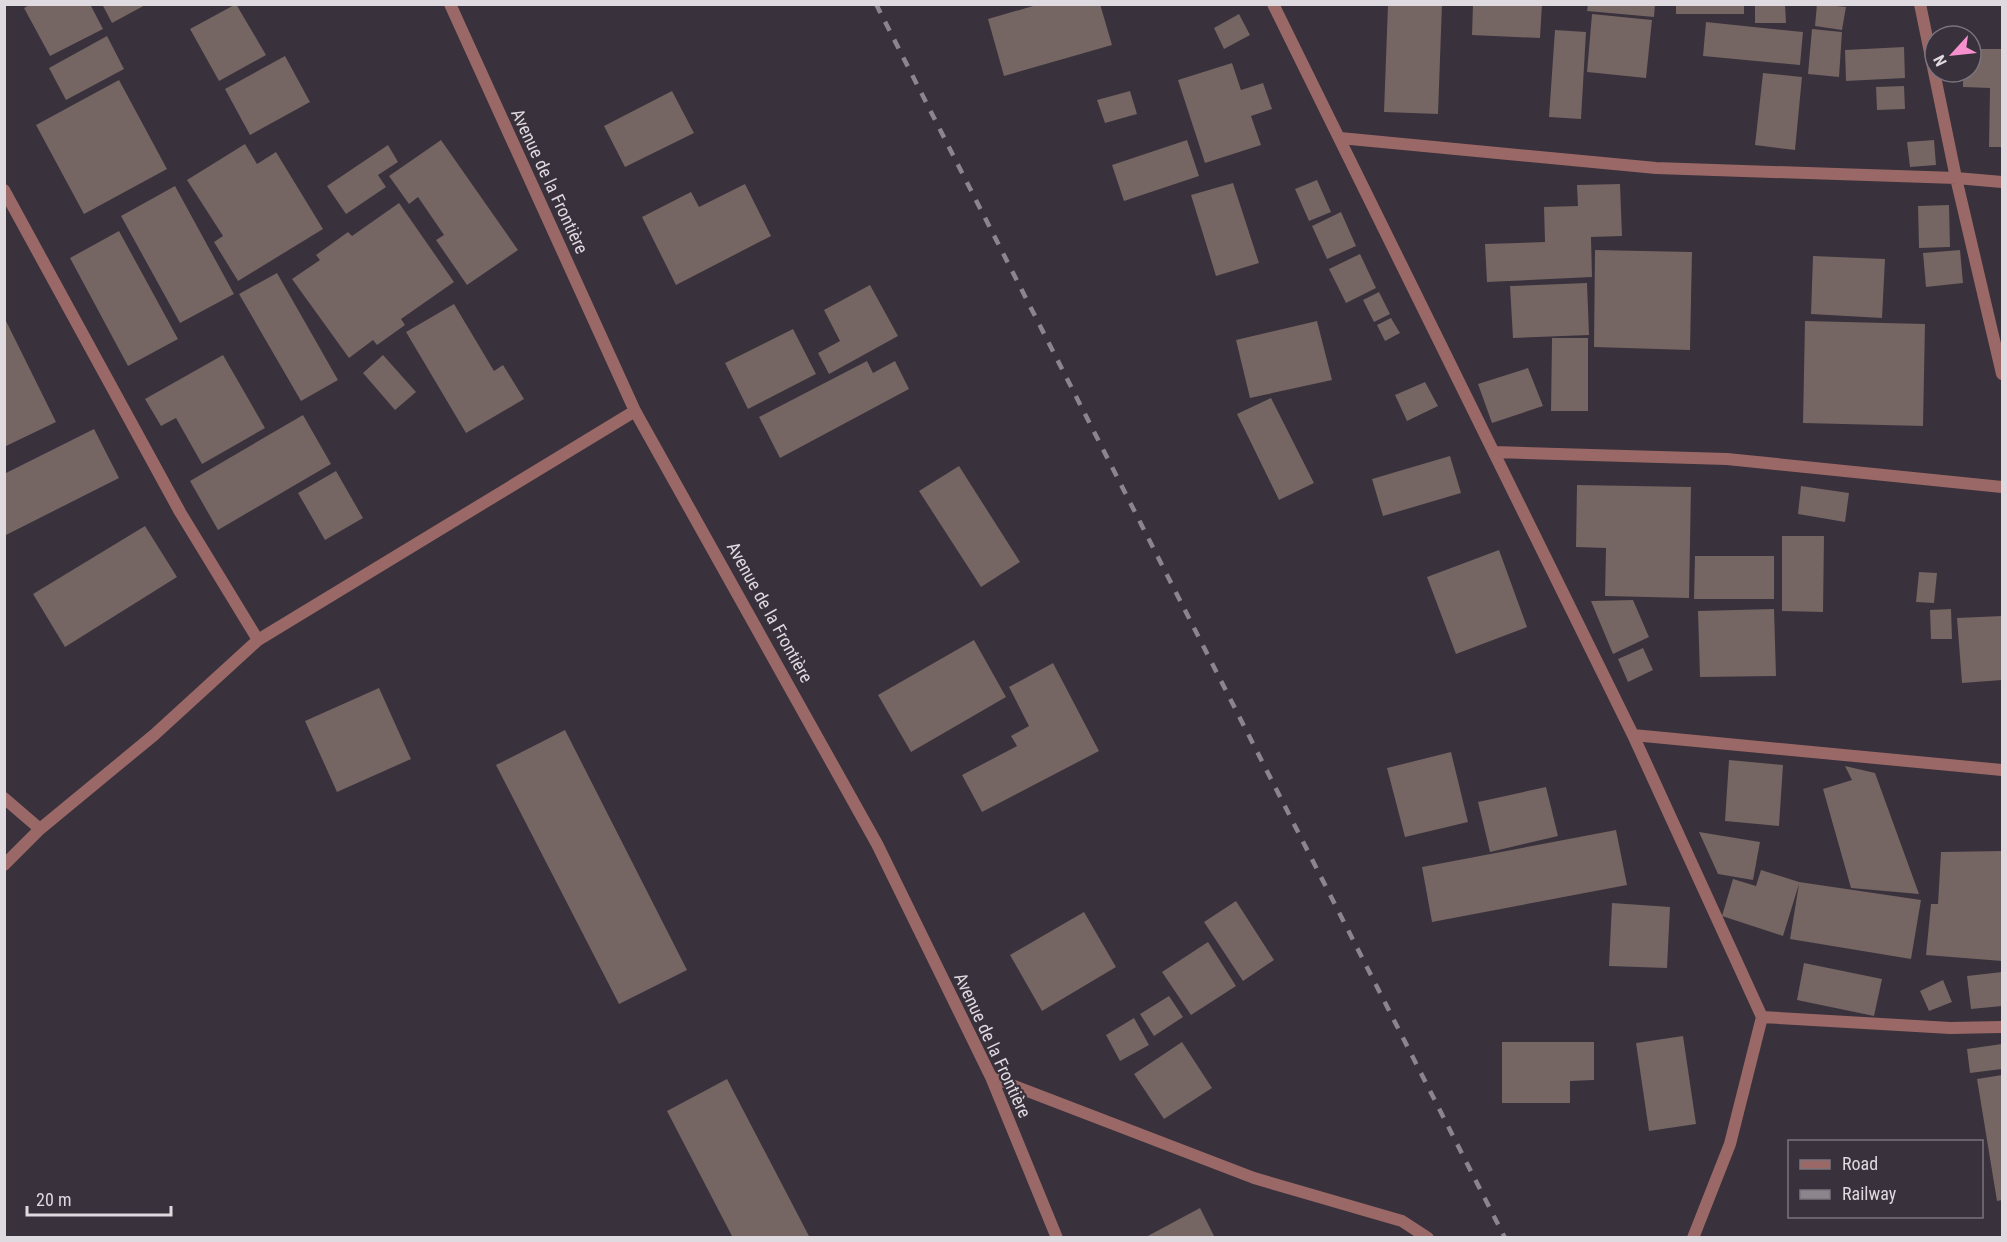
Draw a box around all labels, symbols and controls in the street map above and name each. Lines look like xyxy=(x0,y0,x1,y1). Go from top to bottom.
north arrow xyxy=(1923,24,1983,84)
text: N xyxy=(1929,52,1951,69)
street label: Avenue de la Frontière xyxy=(507,105,593,257)
street label: Avenue de la Frontière xyxy=(723,538,817,686)
street label: Avenue de la Frontière xyxy=(950,969,1036,1121)
legend xyxy=(1788,1140,1983,1218)
text: Road xyxy=(1842,1153,1878,1174)
scale bar xyxy=(27,1179,171,1217)
text: Railway xyxy=(1842,1183,1897,1204)
text: 20 m xyxy=(36,1189,71,1210)

